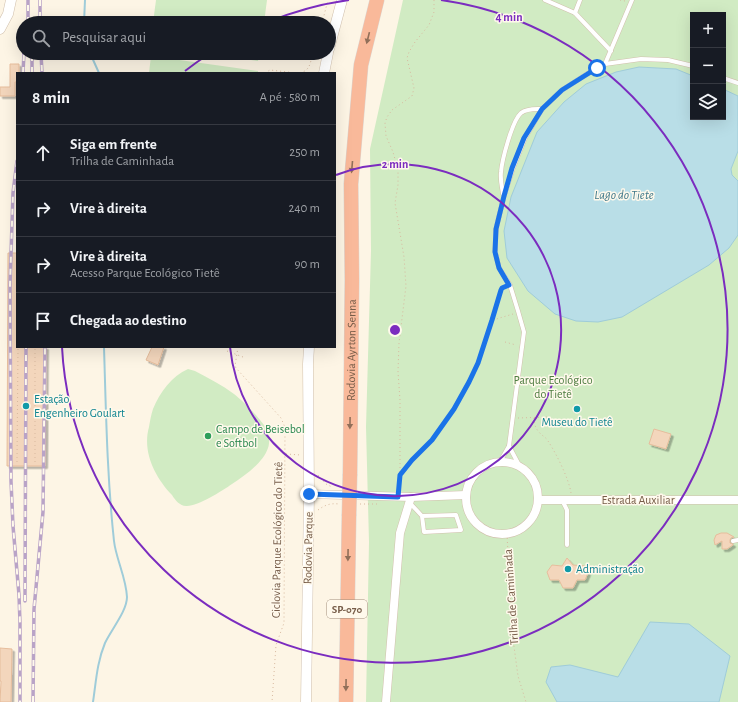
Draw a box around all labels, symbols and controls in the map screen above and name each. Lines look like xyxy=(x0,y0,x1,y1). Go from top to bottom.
text: 4 min xyxy=(495,11,523,23)
map controls xyxy=(690,12,726,120)
button: + xyxy=(690,12,726,48)
search box xyxy=(16,16,336,60)
icon: search xyxy=(30,27,52,49)
text: Pesquisar aqui xyxy=(62,30,146,45)
one-way arrow xyxy=(365,32,371,44)
button: − xyxy=(690,48,726,84)
route start xyxy=(588,59,606,77)
button: layers xyxy=(690,84,726,120)
text: 8 min xyxy=(32,89,70,106)
text: A pé · 580 m xyxy=(259,91,320,104)
text: Siga em frente xyxy=(70,137,157,152)
icon: ahead xyxy=(32,142,54,164)
text: 250 m xyxy=(289,146,320,159)
text: Trilha de Caminhada xyxy=(70,155,174,168)
text: 2 min xyxy=(382,158,408,170)
one-way arrow xyxy=(349,161,356,173)
water label: Lago do Tiete xyxy=(594,189,654,202)
icon: right xyxy=(32,198,54,220)
text: Vire à direita xyxy=(70,201,147,216)
text: 240 m xyxy=(288,202,320,215)
text: Vire à direita xyxy=(70,249,147,264)
icon: right xyxy=(32,254,54,276)
text: 90 m xyxy=(294,258,320,271)
text: Acesso Parque Ecológico Tietê xyxy=(70,267,220,280)
street label: Rodovia Ayrton Senna xyxy=(345,299,358,401)
icon: arrive xyxy=(32,310,54,332)
text: Chegada ao destino xyxy=(70,313,187,328)
centre of rings xyxy=(388,323,402,337)
park label: Parque Ecológico do Tietê xyxy=(513,374,593,400)
place label: Estação Engenheiro Goulart xyxy=(34,393,125,419)
marker: Estação Engenheiro Goulart xyxy=(21,401,31,411)
marker: Museu do Tietê xyxy=(572,404,582,414)
place label: Museu do Tietê xyxy=(541,416,613,428)
one-way arrow xyxy=(347,417,353,430)
place label: Campo de Beisebol e Softbol xyxy=(216,423,305,449)
marker: Campo de Beisebol e Softbol xyxy=(203,431,213,441)
street label: Ciclovia Parque Ecológico do Tietê xyxy=(270,462,284,618)
route end xyxy=(300,485,318,503)
street label: Estrada Auxiliar xyxy=(601,494,675,506)
street label: Rodovia Parque xyxy=(301,512,315,584)
street label: Trilha de Caminhada xyxy=(502,548,520,645)
one-way arrow xyxy=(345,549,352,561)
place label: Administração xyxy=(576,563,644,575)
marker: Administração xyxy=(563,564,573,574)
road number: SP-070 xyxy=(327,600,367,618)
one-way arrow xyxy=(343,679,349,692)

